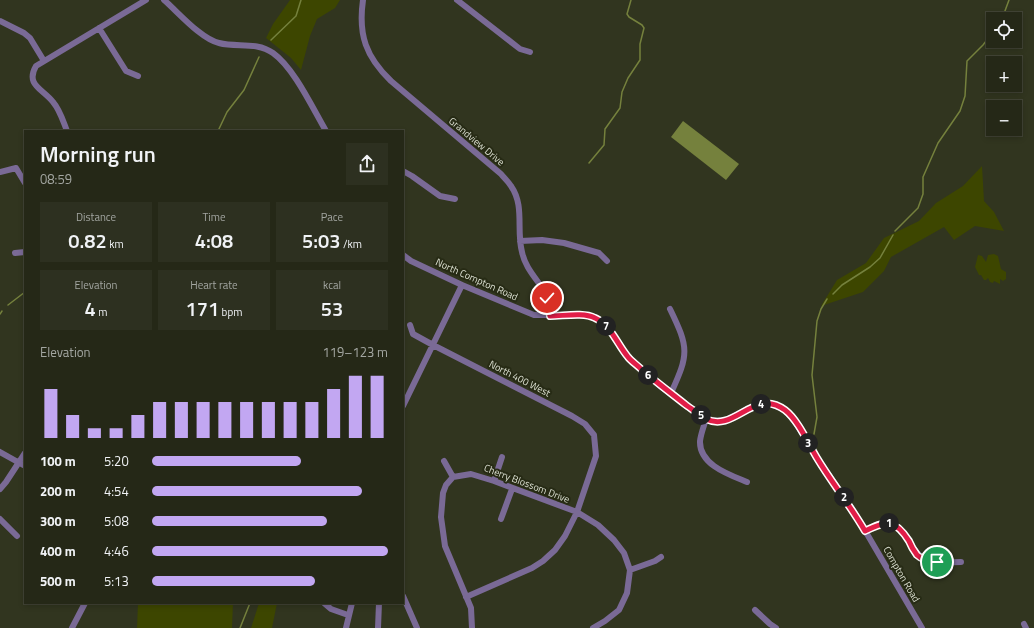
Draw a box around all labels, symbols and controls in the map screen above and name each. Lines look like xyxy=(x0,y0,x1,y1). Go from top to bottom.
map controls xyxy=(986,12,1022,136)
button: locate xyxy=(986,12,1022,48)
button: + xyxy=(986,56,1022,92)
button: − xyxy=(986,100,1022,136)
street label: Grandview Drive xyxy=(445,113,508,169)
text: Morning run xyxy=(40,137,156,171)
button: share xyxy=(346,143,388,185)
text: 08:59 xyxy=(40,169,72,189)
text: Distance xyxy=(76,209,116,225)
text: Time xyxy=(203,209,225,225)
text: Pace xyxy=(321,209,343,225)
text: 0.82 xyxy=(68,225,107,256)
text: 4:08 xyxy=(195,225,233,256)
text: 5:03 xyxy=(302,225,340,256)
text: km xyxy=(107,236,124,252)
text: /km xyxy=(340,236,362,252)
street label: North Compton Road xyxy=(433,255,520,304)
text: Elevation xyxy=(75,277,117,293)
text: Heart rate xyxy=(190,277,238,293)
text: kcal xyxy=(323,277,341,293)
pin xyxy=(530,281,564,315)
icon: check xyxy=(536,287,558,309)
text: 4 xyxy=(85,293,96,324)
text: 171 xyxy=(186,293,219,324)
text: 53 xyxy=(321,293,343,324)
text: m xyxy=(96,304,107,320)
text: bpm xyxy=(219,304,242,320)
pin: 7 xyxy=(596,316,616,336)
text: 7 xyxy=(603,318,609,334)
text: Elevation xyxy=(40,342,91,362)
text: 119–123 m xyxy=(322,342,388,362)
street label: North 400 West xyxy=(486,356,554,401)
pin: 6 xyxy=(638,365,658,385)
text: 6 xyxy=(645,367,651,383)
pin: 4 xyxy=(751,394,771,414)
text: 4 xyxy=(758,396,764,412)
pin: 5 xyxy=(691,405,711,425)
text: 5 xyxy=(698,407,704,423)
pin: 3 xyxy=(798,433,818,453)
text: 3 xyxy=(805,435,811,451)
text: 100 m xyxy=(40,451,76,471)
text: 5:20 xyxy=(104,451,129,471)
street label: Cherry Blossom Drive xyxy=(482,460,572,507)
text: 200 m xyxy=(40,481,76,501)
text: 4:54 xyxy=(104,481,129,501)
pin: 2 xyxy=(834,487,854,507)
text: 2 xyxy=(841,489,847,505)
text: 300 m xyxy=(40,511,76,531)
text: 5:08 xyxy=(104,511,129,531)
pin: 1 xyxy=(879,513,899,533)
text: 1 xyxy=(886,515,892,531)
text: 400 m xyxy=(40,541,76,561)
text: 4:46 xyxy=(104,541,129,561)
street label: Compton Road xyxy=(880,544,924,605)
pin xyxy=(920,545,954,579)
icon: arrive xyxy=(926,551,948,573)
text: 500 m xyxy=(40,571,76,591)
text: 5:13 xyxy=(104,571,129,591)

